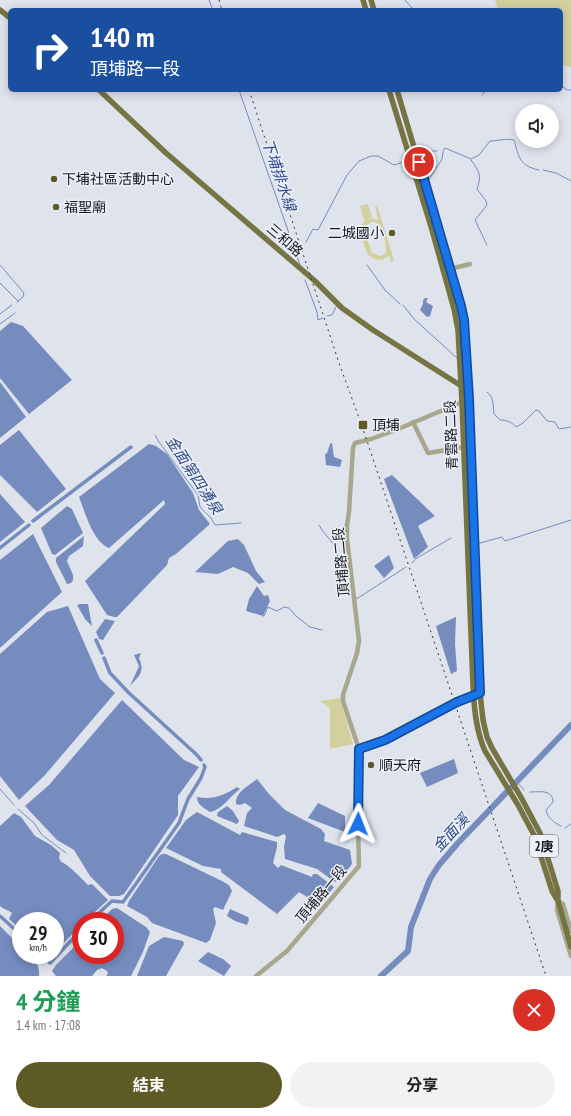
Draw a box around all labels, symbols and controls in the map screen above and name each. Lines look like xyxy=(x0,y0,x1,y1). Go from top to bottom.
text: 140 m xyxy=(90,18,154,55)
icon: right xyxy=(24,24,76,76)
text: 頂埔路一段 xyxy=(90,57,180,80)
map controls xyxy=(515,104,559,148)
button: sound xyxy=(515,104,559,148)
water label: 下埔排水線 xyxy=(258,136,301,215)
pin xyxy=(402,145,436,179)
icon: arrive xyxy=(408,151,430,173)
place label: 下埔社區活動中心 xyxy=(62,170,174,188)
marker: 下埔社區活動中心 xyxy=(49,174,59,184)
place label: 福聖廟 xyxy=(64,198,106,216)
marker: 福聖廟 xyxy=(51,202,61,212)
street label: 三和路 xyxy=(263,219,307,261)
place label: 二城國小 xyxy=(328,224,384,242)
marker: 二城國小 xyxy=(387,228,397,238)
street label: 青雲路二段 xyxy=(441,400,461,470)
place label: 頂埔 xyxy=(372,416,400,434)
marker: 頂埔 xyxy=(357,419,369,431)
water label: 金面第四湧泉 xyxy=(162,432,227,518)
street label: 頂埔路二段 xyxy=(329,526,353,598)
place label: 順天府 xyxy=(379,756,421,774)
marker: 順天府 xyxy=(366,760,376,770)
position arrow xyxy=(337,803,379,845)
water label: 金面溪 xyxy=(428,808,474,856)
road number: 2庚 xyxy=(530,835,558,857)
street label: 頂埔路一段 xyxy=(292,861,350,927)
speed limit sign: 30 xyxy=(72,912,124,964)
text: 29 xyxy=(28,920,48,946)
text: km/h xyxy=(29,941,47,954)
text: 4 分鐘 xyxy=(16,986,80,1017)
button: close xyxy=(513,989,555,1031)
text: 1.4 km · 17:08 xyxy=(16,1017,81,1034)
button: 結束 xyxy=(16,1062,282,1108)
button: 分享 xyxy=(290,1062,555,1108)

